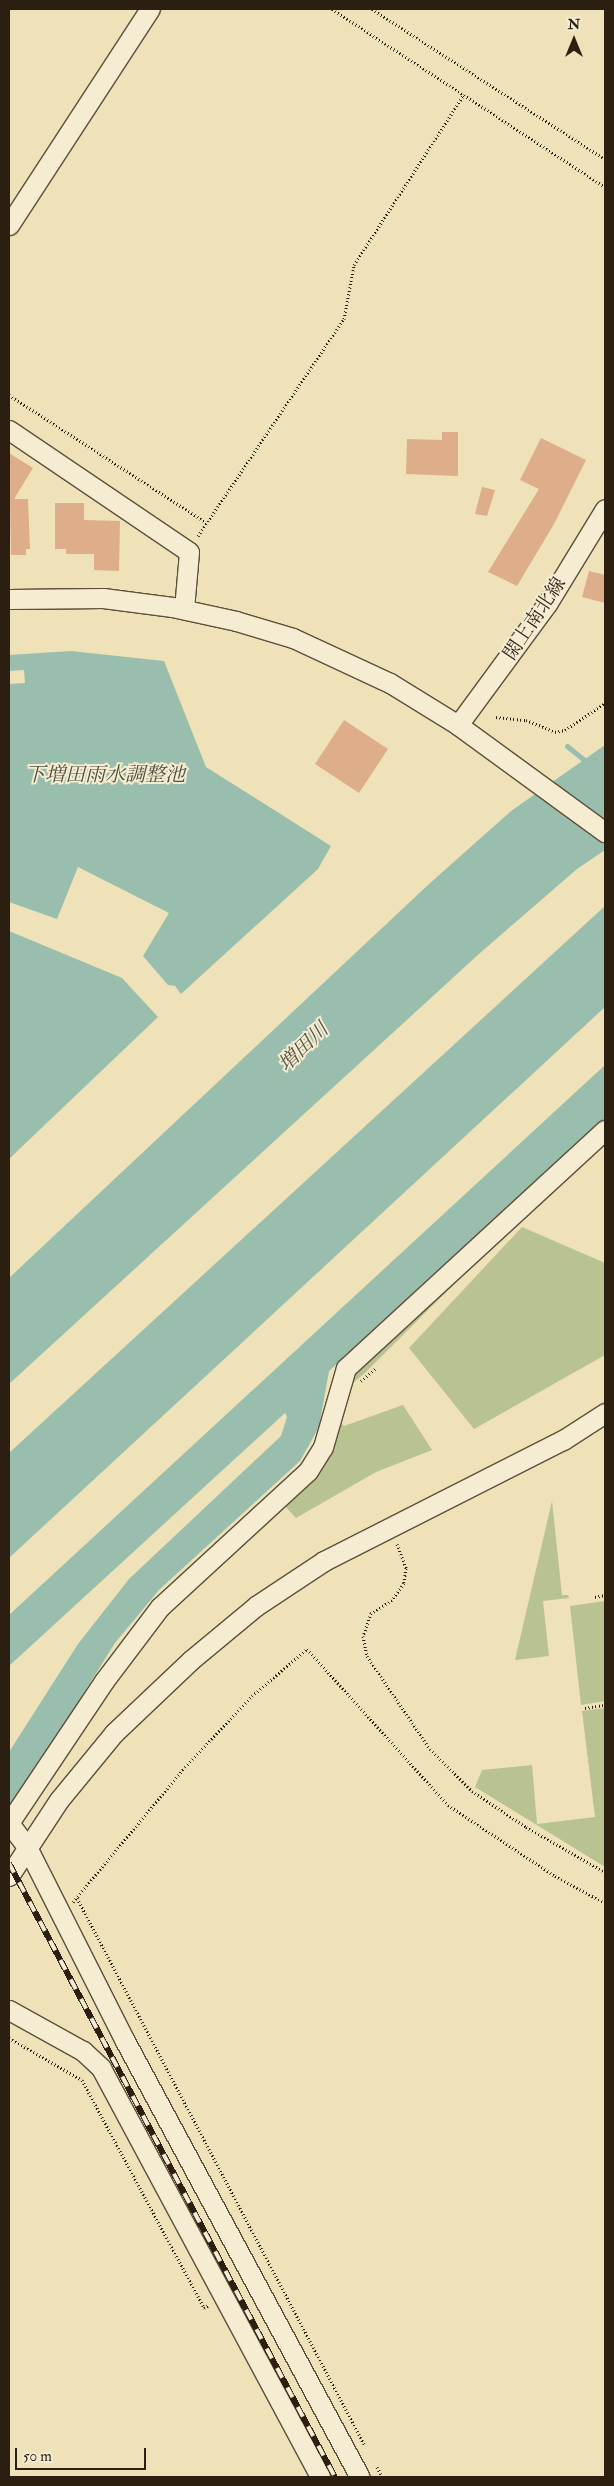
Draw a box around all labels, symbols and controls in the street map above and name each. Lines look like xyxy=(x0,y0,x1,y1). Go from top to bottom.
north arrow xyxy=(549,15,599,65)
text: N xyxy=(568,16,580,33)
street label: 閖上南北線 xyxy=(499,573,571,665)
water label: 下増田雨水調整池 xyxy=(25,762,185,786)
water label: 増田川 xyxy=(273,1018,333,1076)
scale bar xyxy=(18,2438,149,2470)
text: 50 m xyxy=(23,2447,52,2466)

